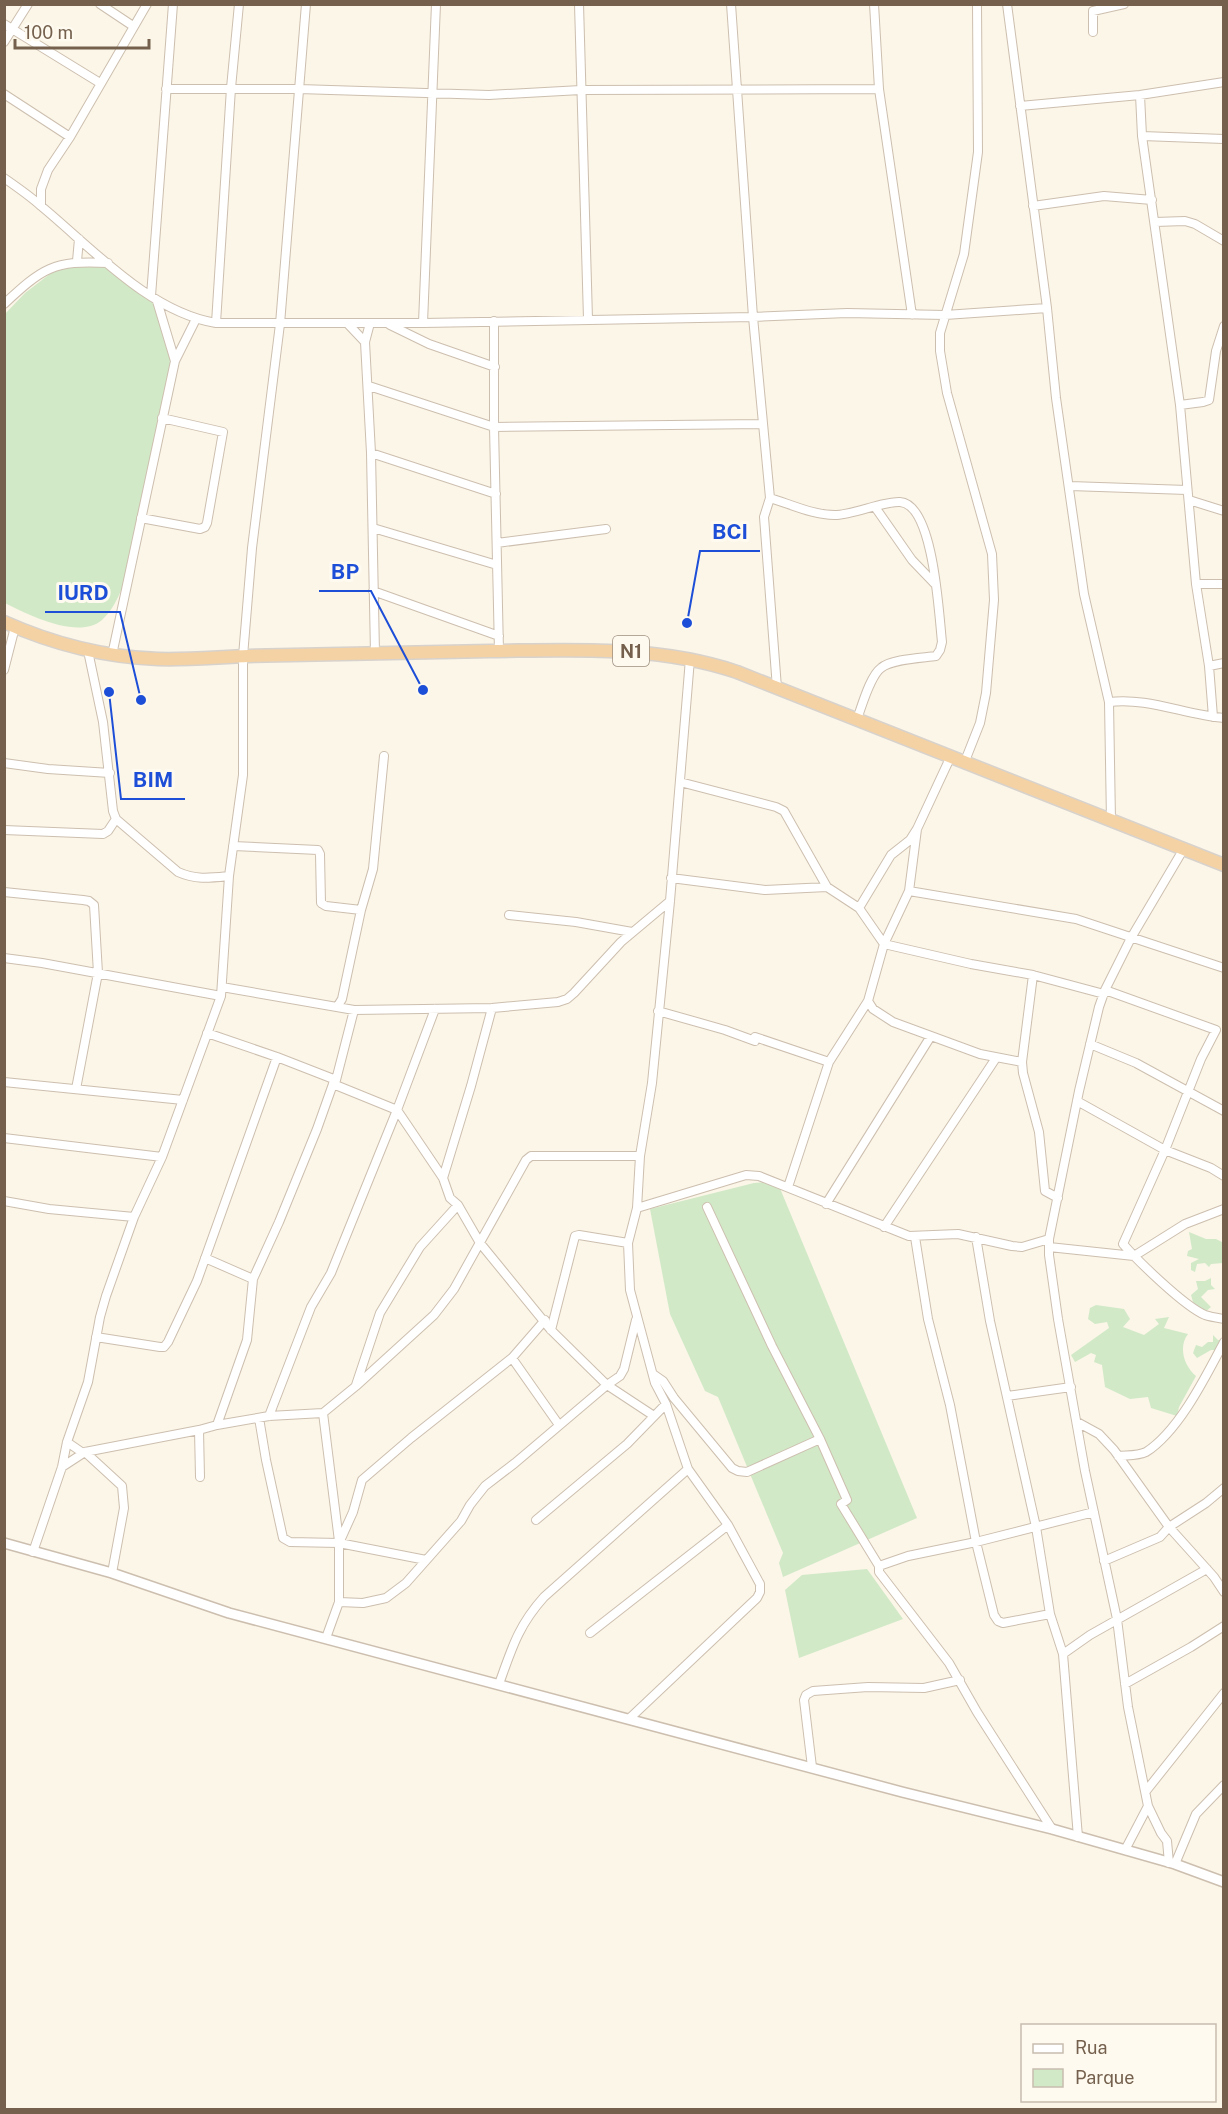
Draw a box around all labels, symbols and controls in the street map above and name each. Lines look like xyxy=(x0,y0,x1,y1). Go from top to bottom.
scale bar xyxy=(15,12,148,50)
text: 100 m xyxy=(24,22,73,43)
callout: BCI xyxy=(700,512,760,551)
text: BCI xyxy=(712,519,748,544)
callout: BP xyxy=(319,552,371,591)
text: BP xyxy=(331,559,359,584)
callout: IURD xyxy=(45,573,120,612)
text: IURD xyxy=(57,580,109,605)
road number: N1 xyxy=(613,636,649,666)
callout: BIM xyxy=(121,760,185,799)
text: BIM xyxy=(133,767,173,792)
legend xyxy=(1021,2024,1216,2102)
text: Rua xyxy=(1075,2037,1107,2058)
text: Parque xyxy=(1075,2067,1135,2088)

